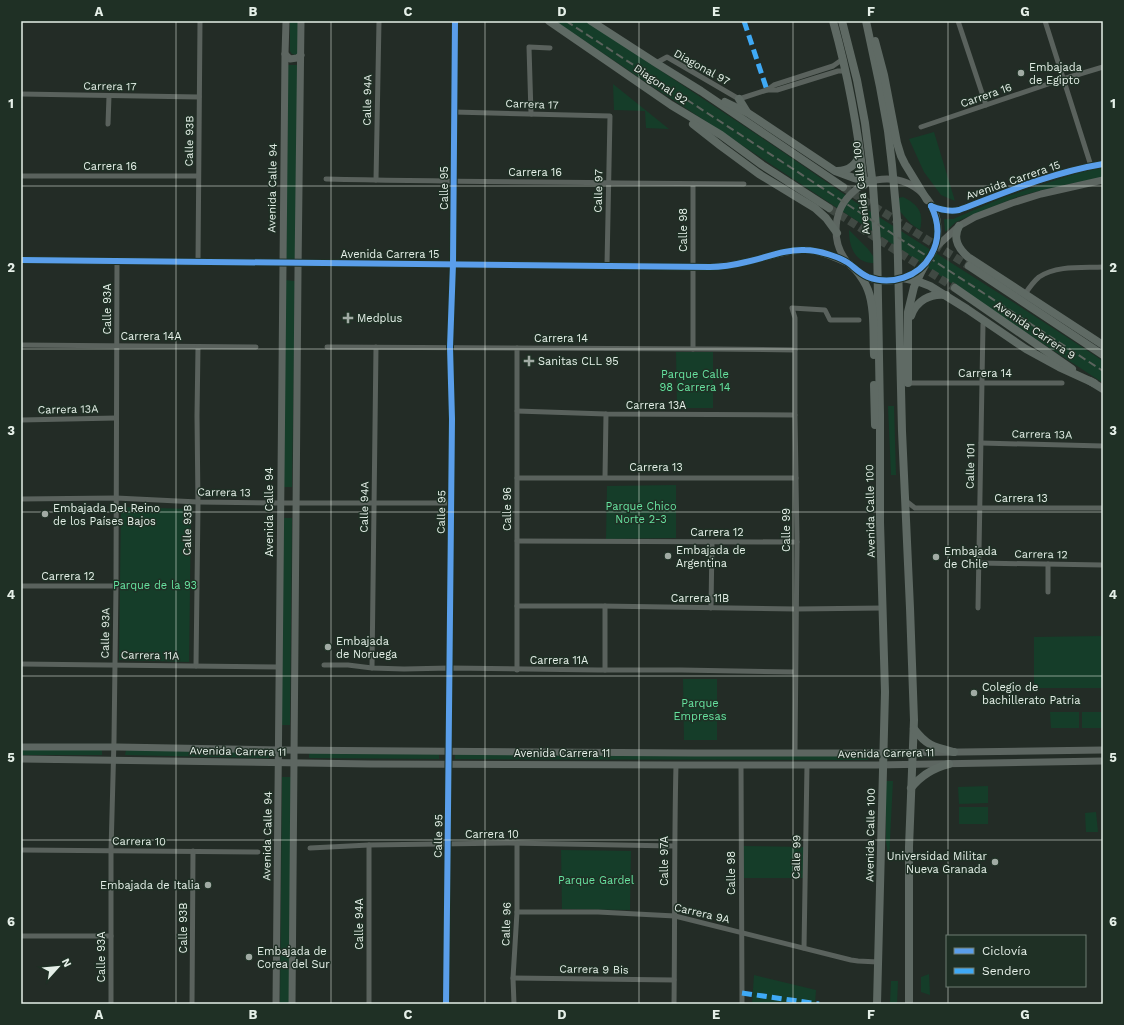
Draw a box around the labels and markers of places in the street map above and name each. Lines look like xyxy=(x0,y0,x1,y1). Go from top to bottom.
place label: Embajada de Egipto xyxy=(1029,61,1082,87)
marker: Embajada de Egipto xyxy=(1016,68,1026,78)
marker: Medplus xyxy=(342,312,354,324)
place label: Medplus xyxy=(357,312,403,325)
marker: Sanitas CLL 95 xyxy=(523,355,535,367)
place label: Sanitas CLL 95 xyxy=(538,355,619,368)
place label: Embajada Del Reino de los Países Bajos xyxy=(53,502,160,528)
marker: Embajada Del Reino de los Países Bajos xyxy=(40,509,50,519)
place label: Embajada de Argentina xyxy=(676,544,746,570)
place label: Embajada de Chile xyxy=(944,545,997,571)
marker: Embajada de Argentina xyxy=(663,551,673,561)
marker: Embajada de Chile xyxy=(931,552,941,562)
place label: Embajada de Noruega xyxy=(336,635,397,661)
marker: Embajada de Noruega xyxy=(323,642,333,652)
place label: Colegio de bachillerato Patria xyxy=(982,681,1080,707)
marker: Colegio de bachillerato Patria xyxy=(969,688,979,698)
place label: Universidad Militar Nueva Granada xyxy=(887,850,987,876)
marker: Universidad Militar Nueva Granada xyxy=(990,857,1000,867)
place label: Embajada de Italia xyxy=(100,879,200,892)
marker: Embajada de Italia xyxy=(203,880,213,890)
place label: Embajada de Corea del Sur xyxy=(257,945,330,971)
marker: Embajada de Corea del Sur xyxy=(244,952,254,962)

